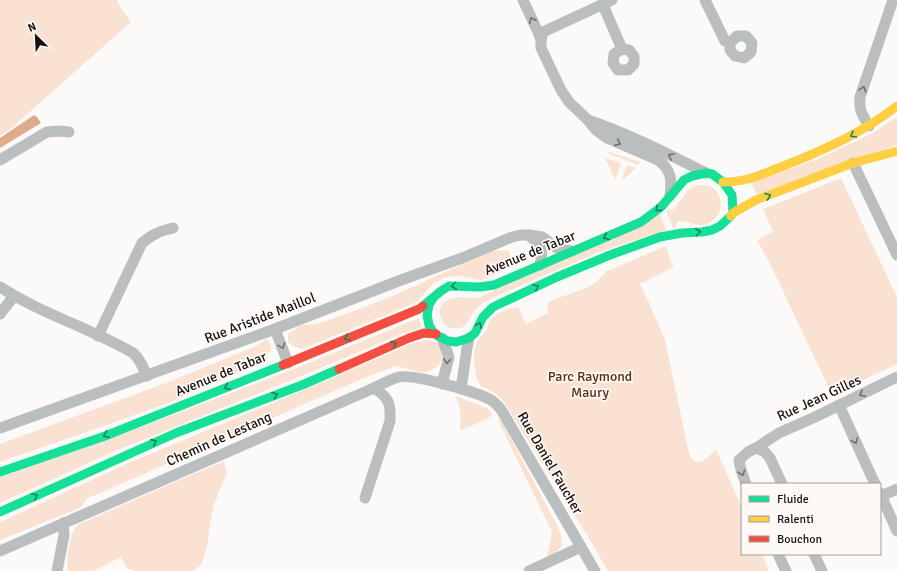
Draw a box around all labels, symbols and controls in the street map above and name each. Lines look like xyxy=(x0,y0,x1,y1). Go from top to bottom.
north arrow xyxy=(16,16,56,56)
one-way arrow xyxy=(529,17,537,24)
text: N xyxy=(26,20,38,35)
one-way arrow xyxy=(858,86,867,93)
one-way arrow xyxy=(850,130,857,137)
one-way arrow xyxy=(614,138,622,146)
one-way arrow xyxy=(668,153,676,161)
one-way arrow xyxy=(764,192,771,200)
one-way arrow xyxy=(655,204,663,211)
street label: Avenue de Tabar xyxy=(482,227,579,279)
one-way arrow xyxy=(695,228,701,237)
one-way arrow xyxy=(603,232,611,240)
one-way arrow xyxy=(451,282,458,291)
one-way arrow xyxy=(532,284,540,292)
street label: Rue Aristide Maillol xyxy=(202,289,318,347)
one-way arrow xyxy=(474,322,482,330)
one-way arrow xyxy=(344,334,351,342)
one-way arrow xyxy=(390,341,398,349)
one-way arrow xyxy=(277,342,285,349)
street label: Avenue de Tabar xyxy=(173,348,270,400)
one-way arrow xyxy=(443,358,452,364)
park label: Parc Raymond Maury xyxy=(548,368,632,401)
street label: Rue Jean Gilles xyxy=(774,371,864,425)
one-way arrow xyxy=(223,383,230,391)
one-way arrow xyxy=(859,389,866,397)
one-way arrow xyxy=(271,391,278,399)
street label: Chemin de Lestang xyxy=(164,408,274,470)
street label: Rue Daniel Faucher xyxy=(514,409,587,518)
one-way arrow xyxy=(103,431,110,439)
one-way arrow xyxy=(850,437,858,444)
one-way arrow xyxy=(150,439,157,447)
one-way arrow xyxy=(737,470,746,477)
legend xyxy=(741,483,881,555)
text: Fluide xyxy=(777,492,809,507)
one-way arrow xyxy=(31,493,39,501)
text: Ralenti xyxy=(777,512,814,527)
text: Bouchon xyxy=(777,532,822,547)

